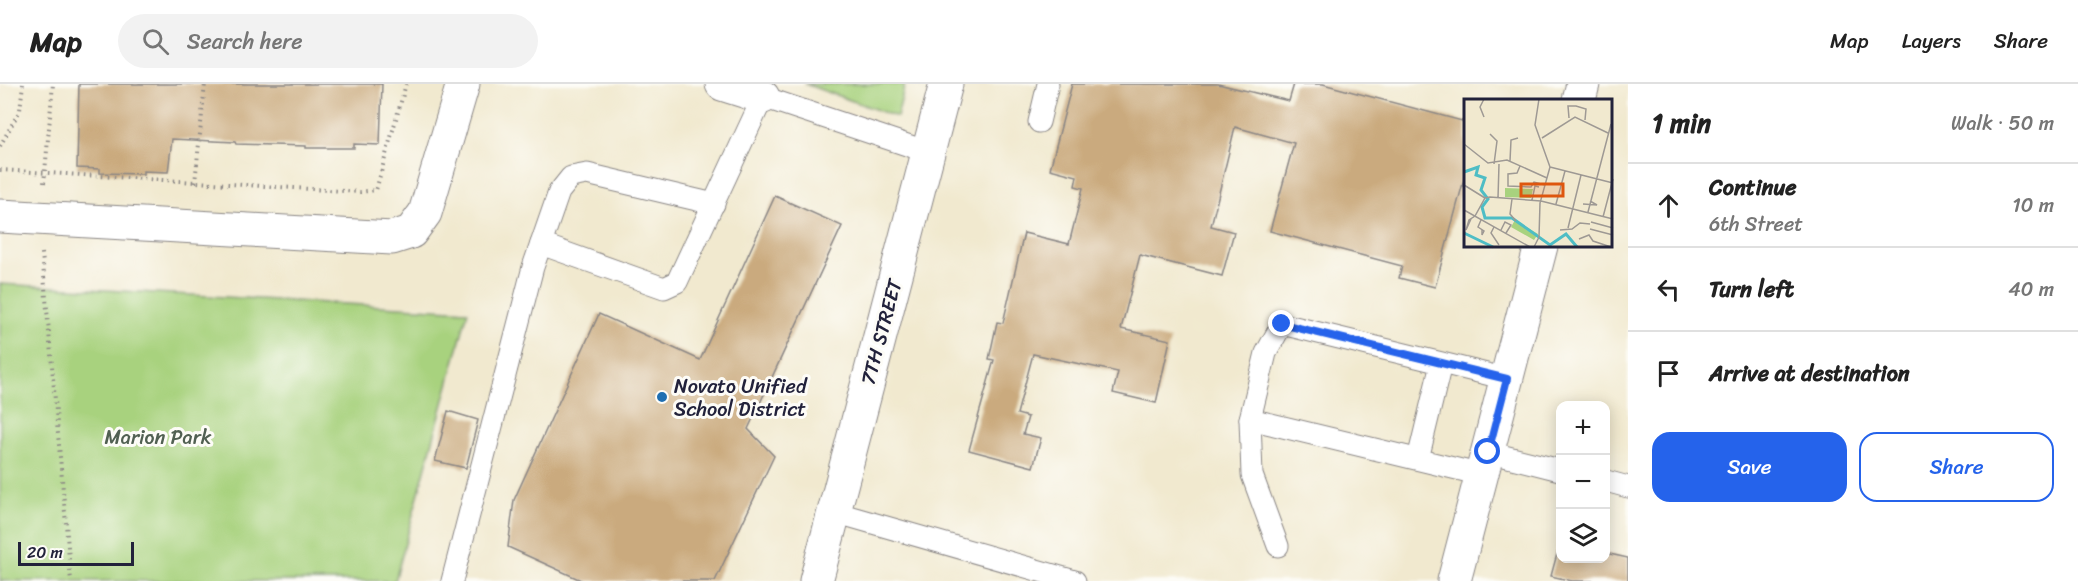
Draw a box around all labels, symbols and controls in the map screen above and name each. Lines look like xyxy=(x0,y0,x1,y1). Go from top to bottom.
search box xyxy=(118,14,538,68)
text: Map xyxy=(30,17,82,66)
text: Search here xyxy=(187,22,303,61)
text: Map xyxy=(1830,22,1869,60)
text: Layers xyxy=(1902,22,1961,60)
text: Share xyxy=(1994,22,2048,60)
icon: search xyxy=(139,25,172,58)
inset map xyxy=(1464,99,1613,248)
text: 1 min xyxy=(1652,100,1711,146)
text: Walk · 50 m xyxy=(1951,106,2054,141)
text: Continue xyxy=(1709,168,1797,207)
text: 10 m xyxy=(2012,188,2054,223)
icon: ahead xyxy=(1652,189,1685,222)
text: 6th Street xyxy=(1709,207,1803,242)
text: Turn left xyxy=(1709,270,1794,309)
text: 40 m xyxy=(2008,272,2054,307)
icon: left xyxy=(1652,273,1685,306)
street label: 7TH STREET xyxy=(851,274,913,389)
route end xyxy=(1268,310,1294,336)
text: Arrive at destination xyxy=(1709,354,1910,393)
icon: arrive xyxy=(1652,357,1685,390)
place label: Novato Unified School District xyxy=(674,369,808,427)
marker: Novato Unified School District xyxy=(655,390,669,404)
map controls xyxy=(1556,401,1610,563)
button: + xyxy=(1556,401,1610,455)
park label: Marion Park xyxy=(105,420,212,455)
button: Save xyxy=(1652,432,1847,502)
button: Share xyxy=(1859,432,2054,502)
route start xyxy=(1474,438,1500,464)
button: − xyxy=(1556,455,1610,509)
button: layers xyxy=(1556,509,1610,563)
text: 20 m xyxy=(27,538,63,567)
scale bar xyxy=(18,539,134,566)

